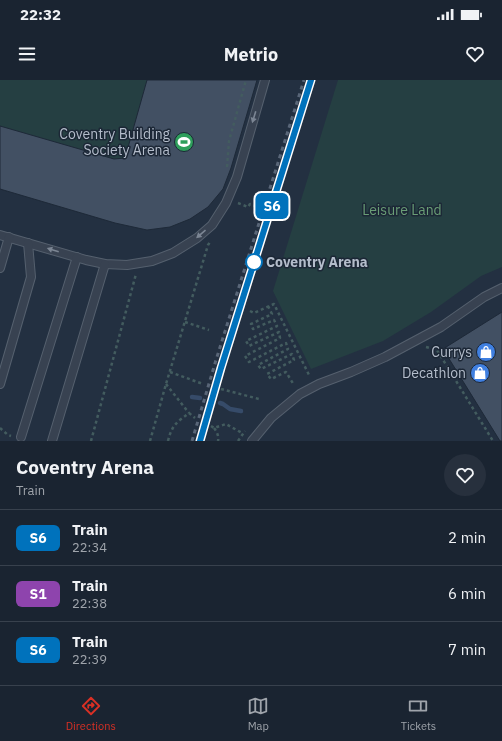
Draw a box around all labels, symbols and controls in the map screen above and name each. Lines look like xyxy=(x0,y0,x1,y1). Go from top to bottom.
text: 22:32 xyxy=(20,5,61,24)
icon: menu xyxy=(16,43,38,65)
text: Metrio xyxy=(224,43,278,66)
icon: heart xyxy=(464,43,486,65)
one-way arrow xyxy=(251,112,257,124)
place label: Coventry Building Society Arena xyxy=(59,125,171,159)
sports icon: Coventry Building Society Arena xyxy=(173,131,195,153)
line badge: S6 xyxy=(254,193,290,219)
text: S6 xyxy=(263,197,281,215)
park label: Leisure Land xyxy=(362,201,442,219)
one-way arrow xyxy=(196,229,207,238)
one-way arrow xyxy=(47,247,59,253)
marker: Coventry Arena xyxy=(245,253,263,271)
place label: Coventry Arena xyxy=(266,253,368,271)
shop icon: Currys xyxy=(475,341,497,363)
place label: Currys xyxy=(431,343,472,361)
shop icon: Decathlon xyxy=(469,362,491,384)
place label: Decathlon xyxy=(402,364,466,382)
button: heart xyxy=(444,454,486,496)
text: Coventry Arena xyxy=(16,455,154,479)
text: Train xyxy=(16,482,45,499)
text: Train xyxy=(72,520,108,539)
text: 2 min xyxy=(448,528,486,547)
text: S6 xyxy=(29,529,47,547)
text: 22:34 xyxy=(72,539,107,556)
text: Train xyxy=(72,576,108,595)
text: 6 min xyxy=(448,584,486,603)
text: S1 xyxy=(29,585,47,603)
text: 22:38 xyxy=(72,595,107,612)
text: Train xyxy=(72,632,108,651)
text: 7 min xyxy=(448,640,486,659)
text: S6 xyxy=(29,641,47,659)
text: 22:39 xyxy=(72,651,107,668)
tab: Directions xyxy=(66,695,116,733)
tab: Map xyxy=(247,695,269,733)
tab: Tickets xyxy=(401,695,436,733)

